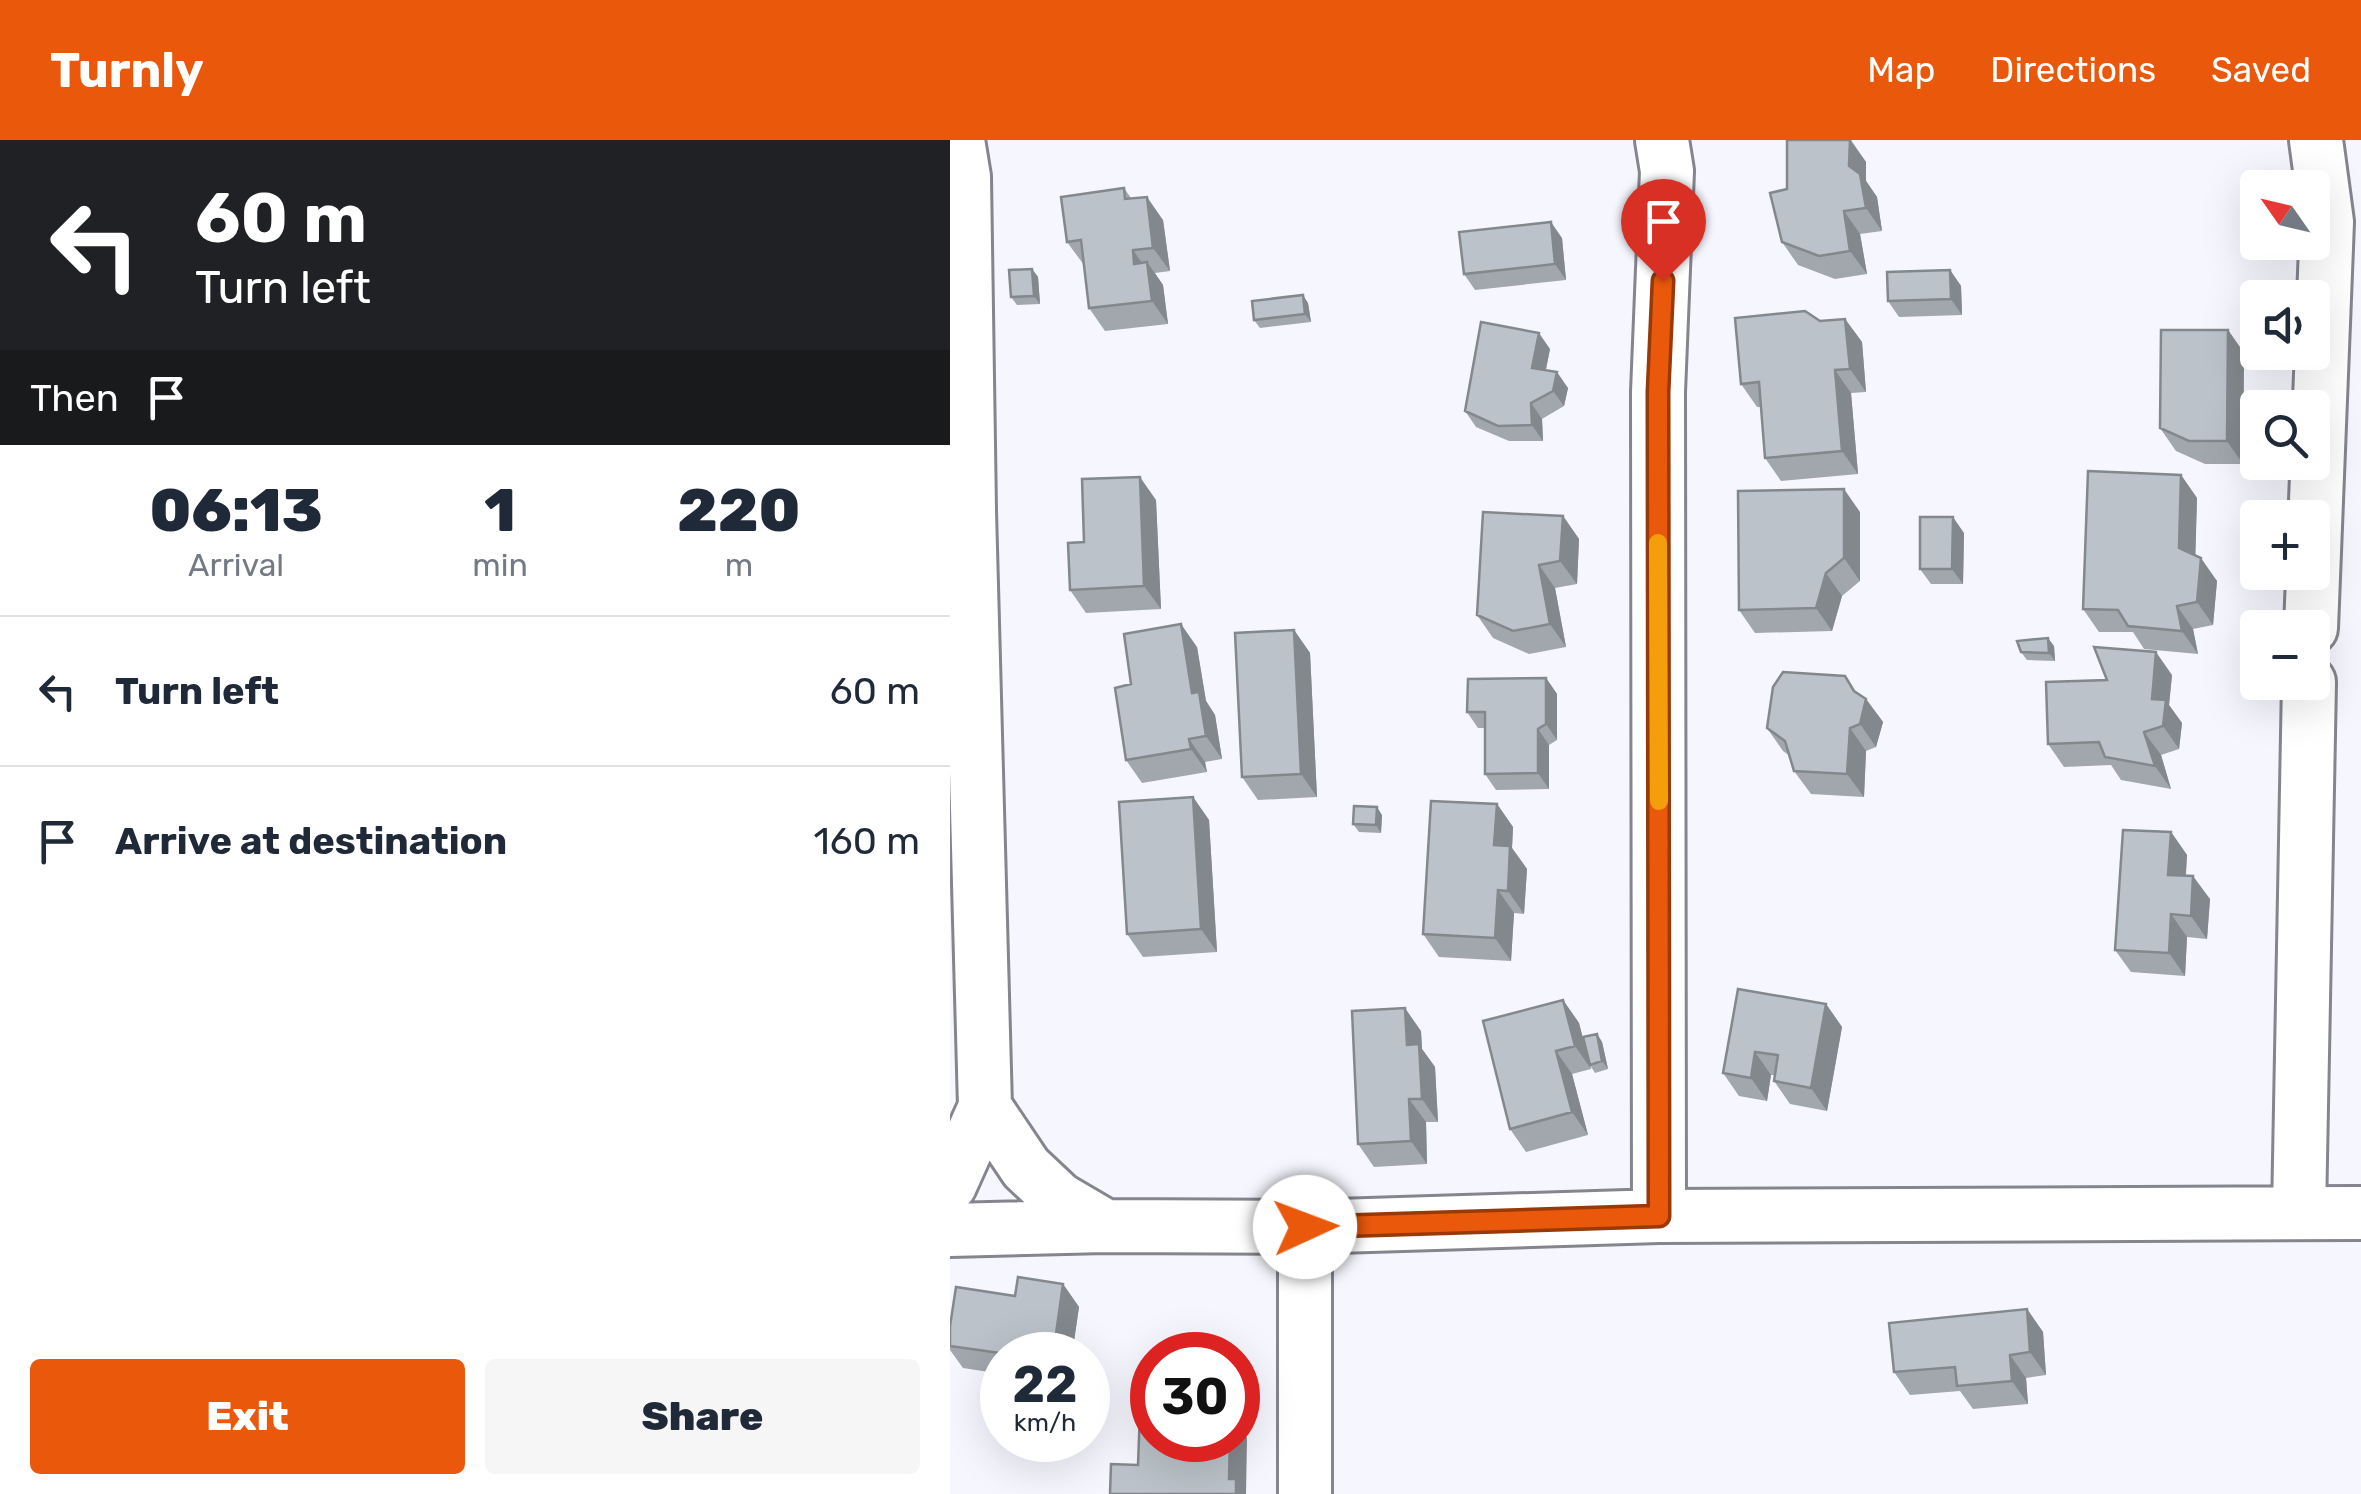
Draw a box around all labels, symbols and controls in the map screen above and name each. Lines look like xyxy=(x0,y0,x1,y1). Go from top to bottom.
text: Turnly xyxy=(50,42,204,99)
text: Map xyxy=(1867,49,1935,91)
text: Directions xyxy=(1990,49,2156,91)
text: Saved xyxy=(2211,49,2311,91)
north arrow xyxy=(2240,170,2330,260)
map controls xyxy=(2240,170,2330,700)
text: 60 m xyxy=(195,177,367,260)
pin xyxy=(1621,179,1706,282)
icon: left xyxy=(30,180,160,310)
icon: arrive xyxy=(1636,194,1691,249)
text: Turn left xyxy=(195,261,371,314)
button: sound xyxy=(2240,280,2330,370)
icon: arrive xyxy=(139,370,194,425)
text: Then xyxy=(30,375,119,421)
button: search xyxy=(2240,390,2330,480)
text: 06:13 xyxy=(149,475,323,546)
text: 1 xyxy=(484,475,516,546)
text: 220 xyxy=(677,475,801,546)
button: + xyxy=(2240,500,2330,590)
text: Arrival xyxy=(188,546,284,584)
text: min xyxy=(472,546,528,584)
text: m xyxy=(725,546,753,584)
button: − xyxy=(2240,610,2330,700)
icon: left xyxy=(30,664,85,719)
text: Turn left xyxy=(115,668,279,714)
text: 60 m xyxy=(830,668,920,714)
icon: arrive xyxy=(30,814,85,869)
text: Arrive at destination xyxy=(115,818,507,864)
text: 160 m xyxy=(814,818,920,864)
position arrow xyxy=(1253,1175,1357,1279)
speed limit sign: 30 xyxy=(1130,1332,1260,1462)
text: 22 xyxy=(1013,1355,1078,1415)
button: Exit xyxy=(30,1359,465,1474)
button: Share xyxy=(485,1359,920,1474)
text: km/h xyxy=(1014,1408,1076,1437)

